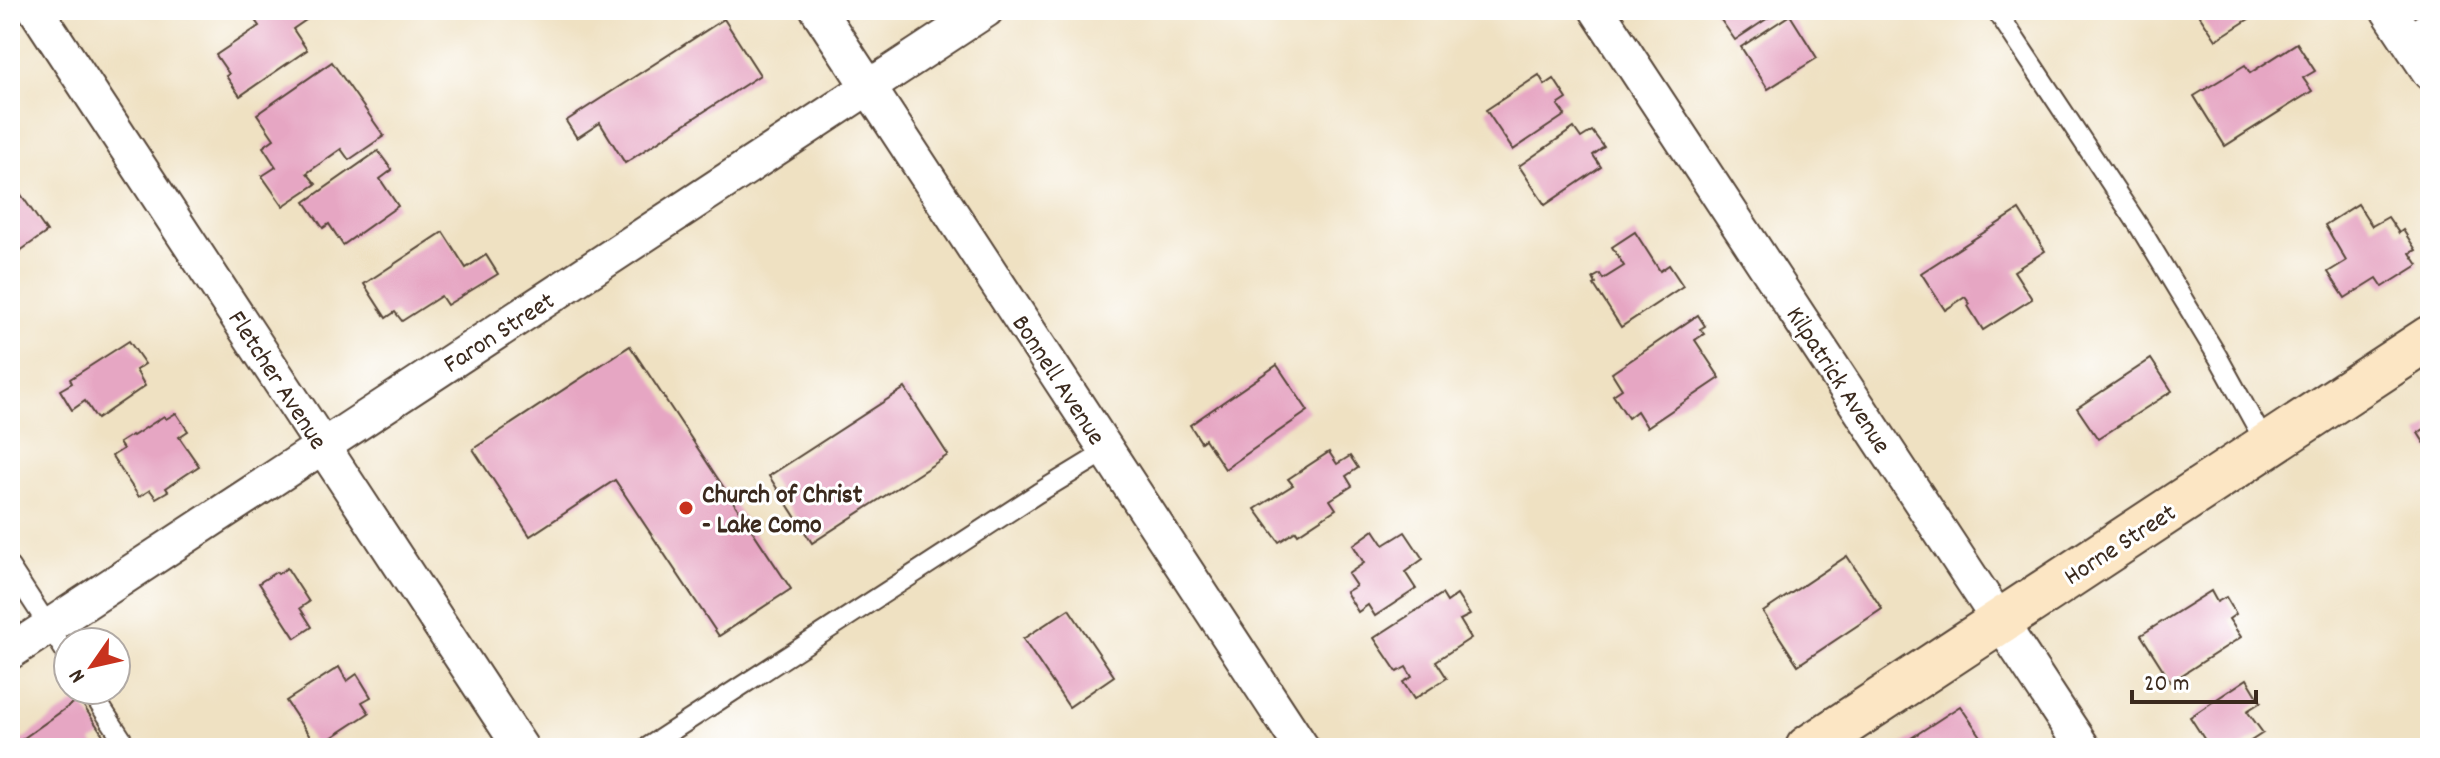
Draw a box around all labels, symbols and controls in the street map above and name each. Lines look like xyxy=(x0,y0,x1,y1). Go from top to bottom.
street label: Faron Street xyxy=(437,284,563,384)
street label: Kilpatrick Avenue xyxy=(1775,300,1899,462)
street label: Fletcher Avenue xyxy=(217,304,335,458)
street label: Bonnell Avenue xyxy=(1001,308,1113,453)
place label: Church of Christ - Lake Como xyxy=(702,478,863,545)
street label: Horne Street xyxy=(2058,496,2185,596)
marker: Church of Christ - Lake Como xyxy=(677,499,695,517)
north arrow xyxy=(52,626,132,706)
scale bar xyxy=(2132,654,2256,704)
text: N xyxy=(62,662,94,688)
text: 20 m xyxy=(2144,668,2190,702)

